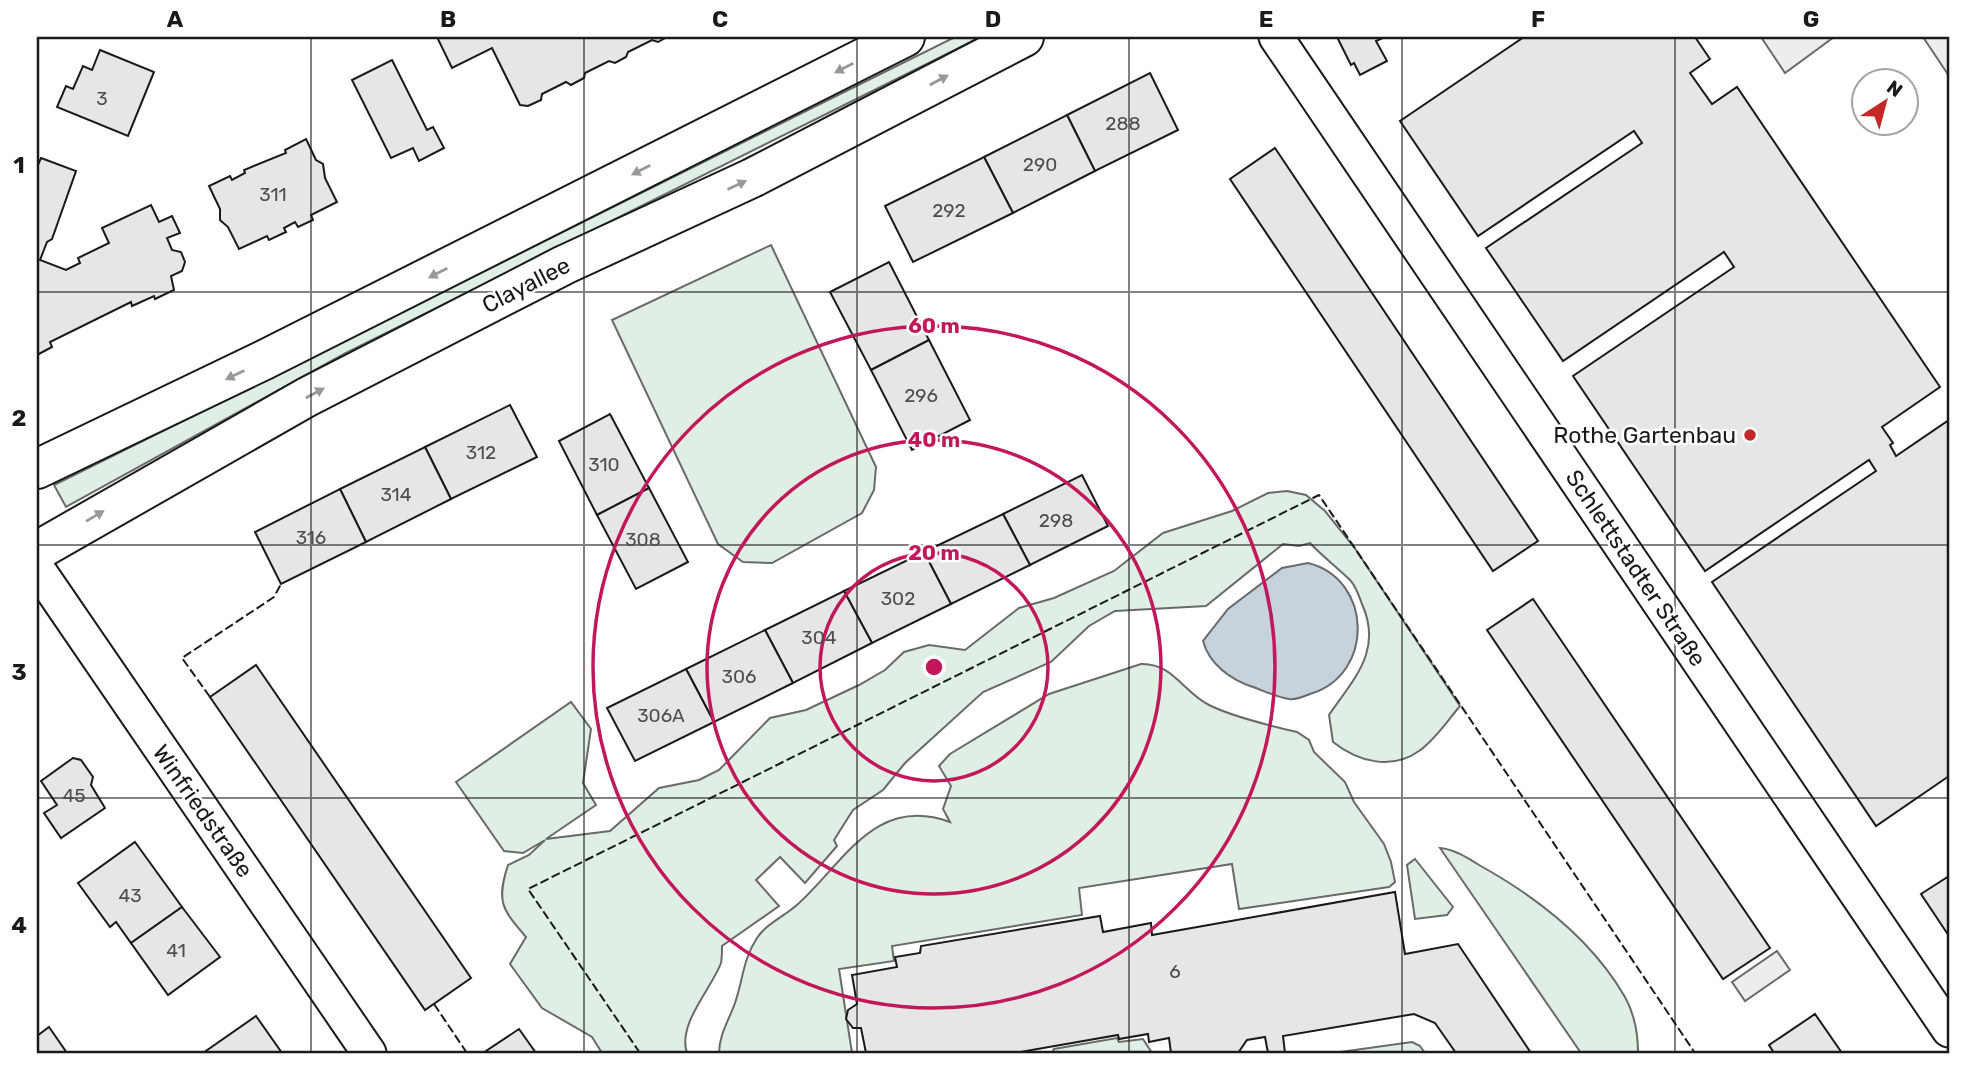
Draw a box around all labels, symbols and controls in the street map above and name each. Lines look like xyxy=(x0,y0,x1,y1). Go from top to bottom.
text: A xyxy=(167,5,184,33)
text: B xyxy=(440,5,456,33)
text: C xyxy=(712,5,728,33)
text: D xyxy=(985,5,1001,33)
text: E xyxy=(1259,5,1273,33)
text: F xyxy=(1531,5,1545,33)
text: G xyxy=(1803,5,1819,33)
one-way arrow xyxy=(834,62,854,73)
north arrow xyxy=(1850,66,1920,136)
one-way arrow xyxy=(929,75,949,86)
text: N xyxy=(1882,75,1907,102)
house number: 3 xyxy=(96,87,108,110)
house number: 288 xyxy=(1105,112,1141,135)
text: 1 xyxy=(13,151,25,179)
house number: 290 xyxy=(1023,153,1057,176)
one-way arrow xyxy=(631,165,651,176)
one-way arrow xyxy=(727,179,747,191)
house number: 311 xyxy=(259,183,287,206)
house number: 292 xyxy=(932,199,966,222)
street label: Clayallee xyxy=(477,251,575,319)
one-way arrow xyxy=(428,267,448,278)
text: 60 m xyxy=(908,313,960,338)
one-way arrow xyxy=(225,369,245,380)
house number: 296 xyxy=(904,384,938,407)
one-way arrow xyxy=(305,388,325,399)
text: 2 xyxy=(12,404,26,432)
place label: Rothe Gartenbau xyxy=(1553,421,1736,449)
text: 40 m xyxy=(908,427,960,452)
marker: Rothe Gartenbau xyxy=(1742,427,1758,443)
house number: 312 xyxy=(466,441,496,464)
house number: 310 xyxy=(588,453,620,476)
street label: Schlettstadter Straße xyxy=(1560,464,1712,672)
house number: 314 xyxy=(380,483,412,506)
house number: 298 xyxy=(1039,509,1073,532)
one-way arrow xyxy=(86,510,105,523)
house number: 316 xyxy=(296,526,326,549)
house number: 308 xyxy=(625,528,661,551)
text: 20 m xyxy=(908,540,960,565)
house number: 302 xyxy=(881,587,915,610)
house number: 304 xyxy=(801,626,837,649)
centre of rings xyxy=(922,655,946,679)
text: 3 xyxy=(11,658,27,686)
house number: 306 xyxy=(722,665,756,688)
house number: 306A xyxy=(637,704,685,727)
street label: Winfriedstraße xyxy=(147,739,259,883)
house number: 45 xyxy=(62,784,86,807)
house number: 43 xyxy=(118,884,142,907)
text: 4 xyxy=(11,911,27,939)
house number: 41 xyxy=(166,939,186,962)
house number: 6 xyxy=(1169,960,1181,983)

